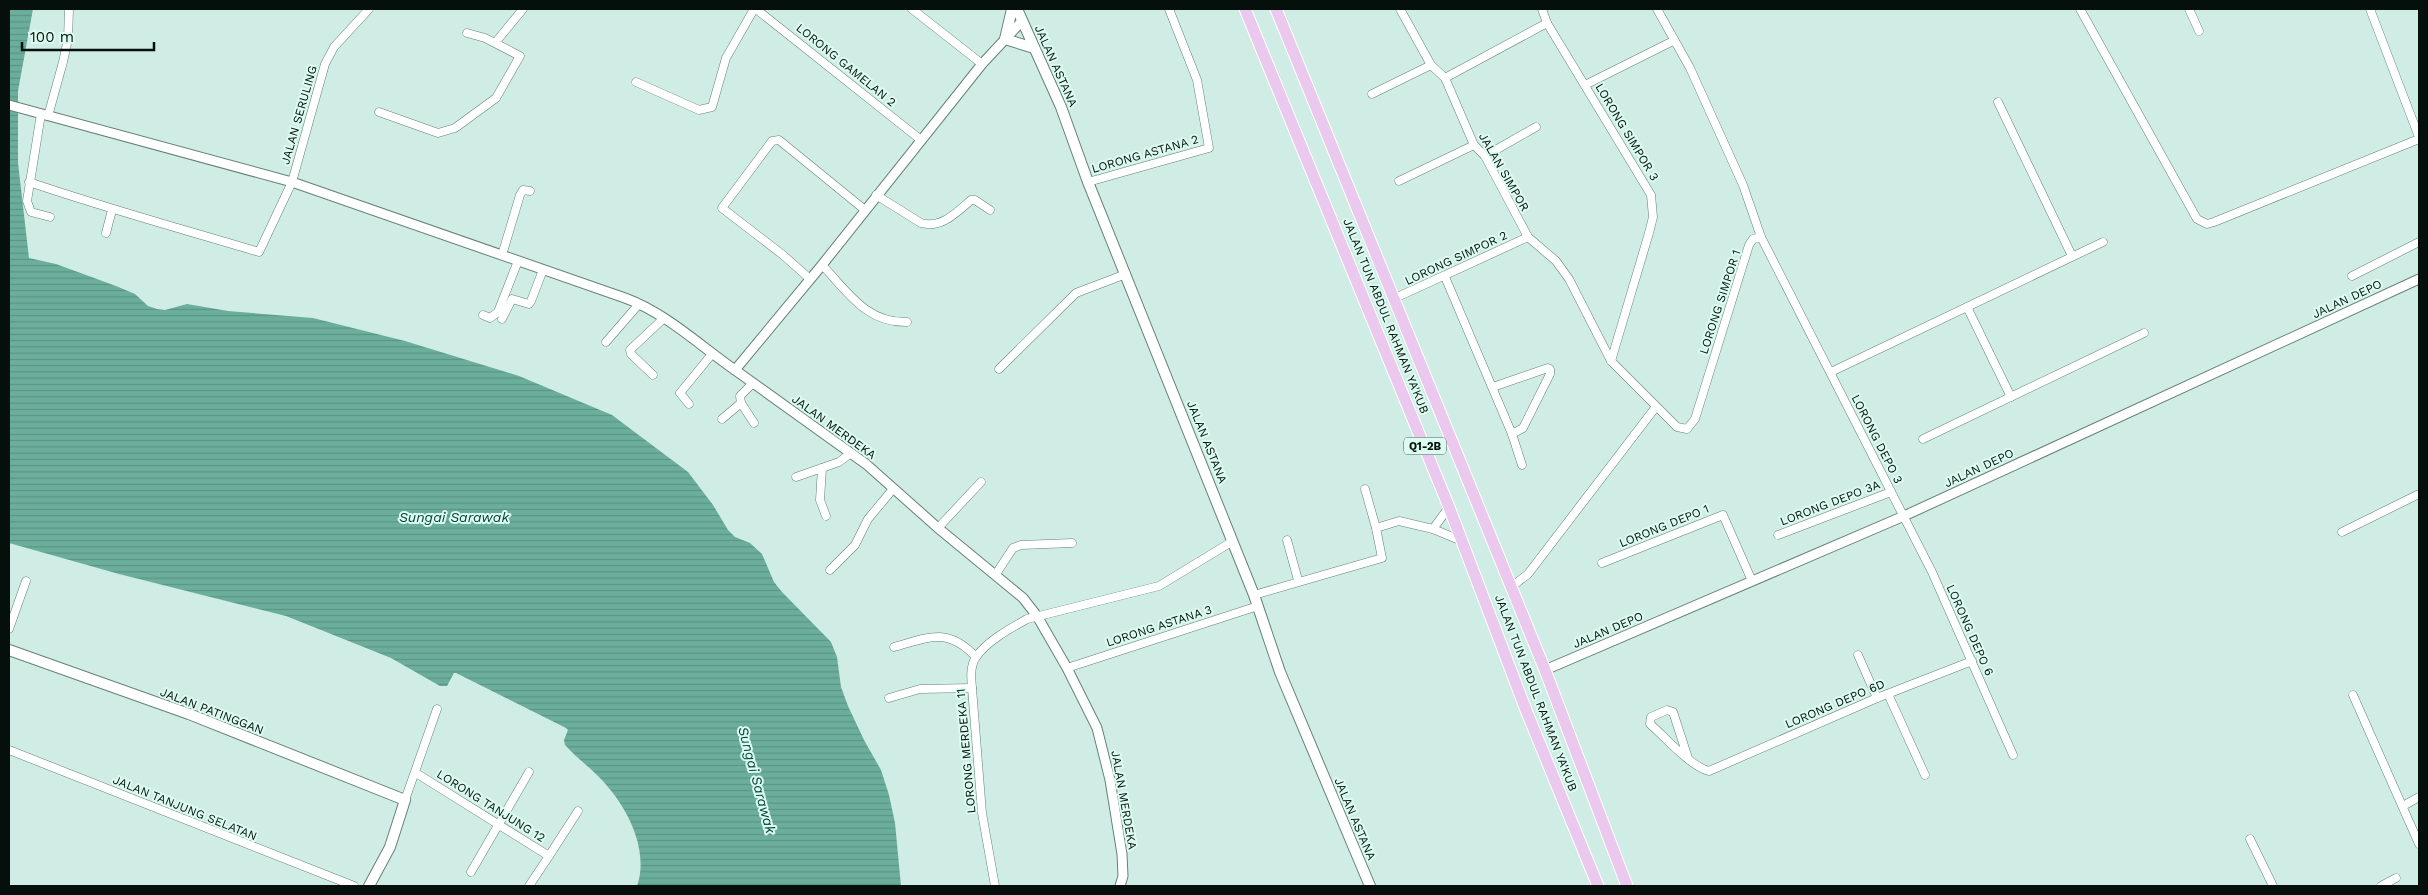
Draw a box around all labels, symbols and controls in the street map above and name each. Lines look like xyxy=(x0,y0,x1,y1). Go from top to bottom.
scale bar xyxy=(22,20,155,52)
street label: LORONG GAMELAN 2 xyxy=(793,21,899,109)
street label: JALAN ASTANA xyxy=(1032,23,1080,109)
text: 100 m xyxy=(30,28,74,46)
street label: JALAN SERULING xyxy=(278,64,320,166)
street label: LORONG SIMPOR 3 xyxy=(1592,81,1662,183)
street label: JALAN SIMPOR xyxy=(1476,130,1532,214)
street label: LORONG ASTANA 2 xyxy=(1090,132,1200,176)
street label: JALAN TUN ABDUL RAHMAN YA'KUB xyxy=(1340,216,1432,416)
street label: LORONG SIMPOR 2 xyxy=(1403,228,1509,288)
street label: LORONG SIMPOR 1 xyxy=(1697,248,1743,356)
street label: JALAN DEPO xyxy=(2310,277,2384,321)
street label: JALAN MERDEKA xyxy=(789,392,879,462)
street label: LORONG DEPO 3 xyxy=(1849,392,1905,486)
street label: JALAN ASTANA xyxy=(1184,399,1230,485)
road number: Q1-2B xyxy=(1404,438,1446,454)
street label: JALAN DEPO xyxy=(1942,446,2016,490)
street label: LORONG DEPO 3A xyxy=(1778,477,1882,529)
street label: LORONG DEPO 1 xyxy=(1617,502,1711,550)
water label: Sungai Sarawak xyxy=(399,509,509,525)
street label: LORONG DEPO 6 xyxy=(1944,582,1996,678)
street label: JALAN TUN ABDUL RAHMAN YA'KUB xyxy=(1492,593,1580,793)
street label: LORONG ASTANA 3 xyxy=(1104,602,1214,650)
street label: JALAN DEPO xyxy=(1571,609,1645,651)
street label: LORONG DEPO 6D xyxy=(1783,677,1887,731)
street label: JALAN PATINGGAN xyxy=(158,685,266,737)
street label: LORONG MERDEKA 11 xyxy=(954,688,978,814)
water label: Sungai Sarawak xyxy=(735,725,779,836)
street label: JALAN MERDEKA xyxy=(1108,749,1140,851)
street label: LORONG TANJUNG 12 xyxy=(434,767,548,845)
street label: JALAN TANJUNG SELATAN xyxy=(111,773,259,843)
street label: JALAN ASTANA xyxy=(1331,776,1379,862)

